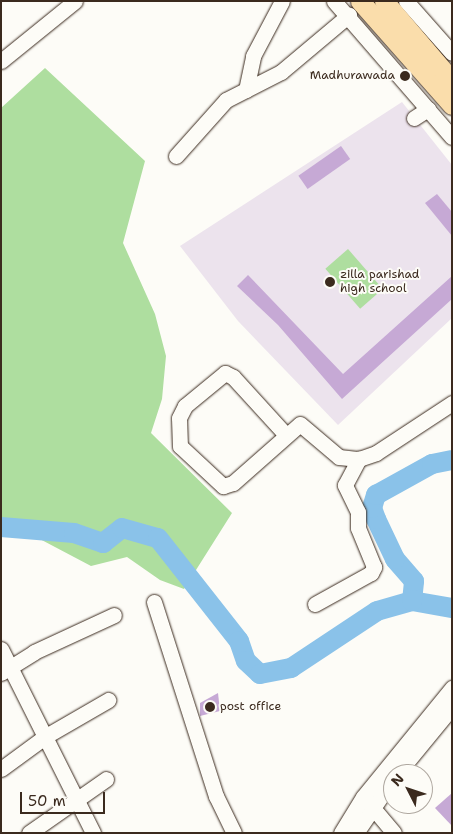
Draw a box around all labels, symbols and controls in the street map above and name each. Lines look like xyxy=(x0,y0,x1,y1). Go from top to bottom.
place label: Madhurawada xyxy=(310,69,395,83)
marker: Madhurawada xyxy=(399,70,411,82)
place label: zilla parishad high school xyxy=(340,268,419,296)
marker: zilla parishad high school xyxy=(324,276,336,288)
place label: post office xyxy=(220,700,281,714)
marker: post office xyxy=(204,701,216,713)
north arrow xyxy=(383,764,433,814)
text: N xyxy=(387,770,408,790)
scale bar xyxy=(22,782,108,814)
text: 50 m xyxy=(28,791,66,811)

